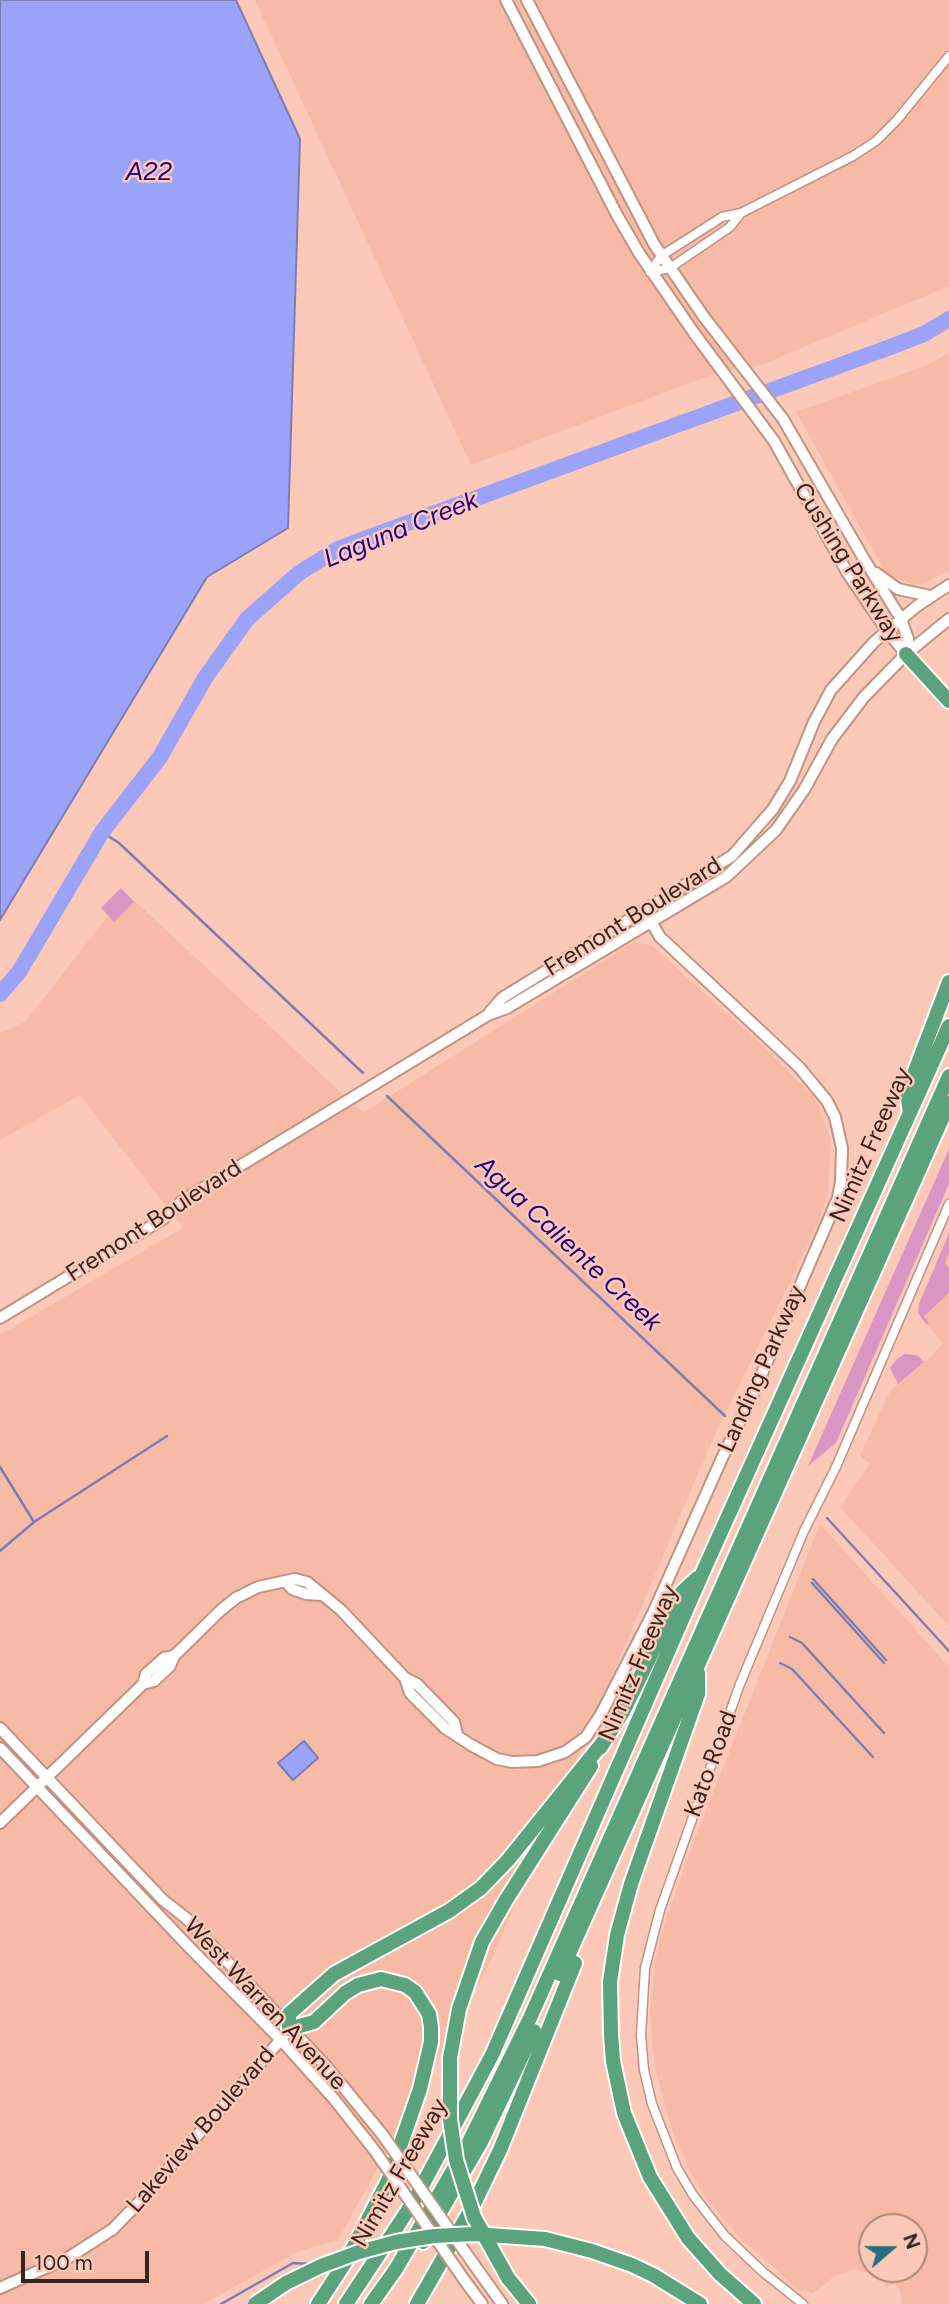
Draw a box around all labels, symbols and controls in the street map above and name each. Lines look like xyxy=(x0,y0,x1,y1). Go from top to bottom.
water label: A22 xyxy=(126,156,172,188)
street label: Cushing Parkway xyxy=(787,478,909,648)
water label: Laguna Creek xyxy=(319,485,483,575)
street label: Fremont Boulevard xyxy=(539,851,727,983)
street label: Nimitz Freeway xyxy=(824,1063,918,1227)
water label: Agua Caliente Creek xyxy=(469,1150,667,1338)
street label: Fremont Boulevard xyxy=(61,1154,247,1288)
street label: Landing Parkway xyxy=(712,1281,812,1457)
street label: Nimitz Freeway xyxy=(593,1581,685,1745)
street label: Kato Road xyxy=(679,1707,743,1821)
street label: West Warren Avenue xyxy=(178,1912,352,2096)
street label: Lakeview Boulevard xyxy=(121,2041,281,2219)
street label: Nimitz Freeway xyxy=(346,2094,454,2252)
north arrow xyxy=(858,2213,928,2283)
text: N xyxy=(898,2230,925,2252)
scale bar xyxy=(24,2238,152,2282)
text: 100 m xyxy=(34,2250,93,2275)

